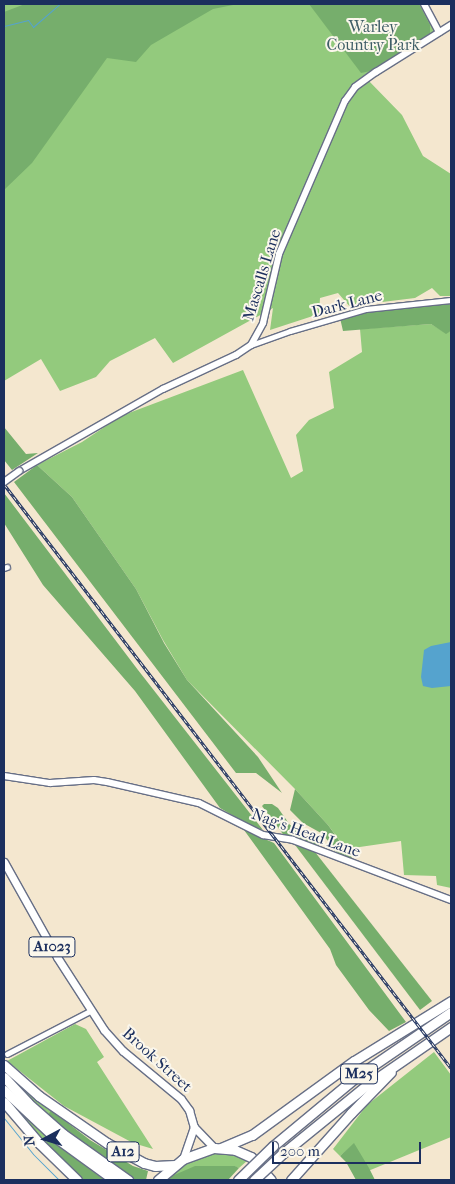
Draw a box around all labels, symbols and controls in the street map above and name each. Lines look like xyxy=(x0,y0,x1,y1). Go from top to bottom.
park label: Warley Country Park xyxy=(326,17,420,55)
street label: Mascalls Lane xyxy=(239,227,285,323)
street label: Dark Lane xyxy=(310,286,384,322)
street label: Nag's Head Lane xyxy=(249,804,363,862)
road number: A1023 xyxy=(28,934,76,960)
street label: Brook Street xyxy=(118,1024,196,1096)
road number: M25 xyxy=(339,1062,379,1086)
north arrow xyxy=(20,1114,70,1164)
scale bar xyxy=(275,1132,424,1164)
text: N xyxy=(21,1134,39,1147)
road number: A12 xyxy=(106,1140,140,1164)
text: 200 m xyxy=(280,1142,320,1160)

